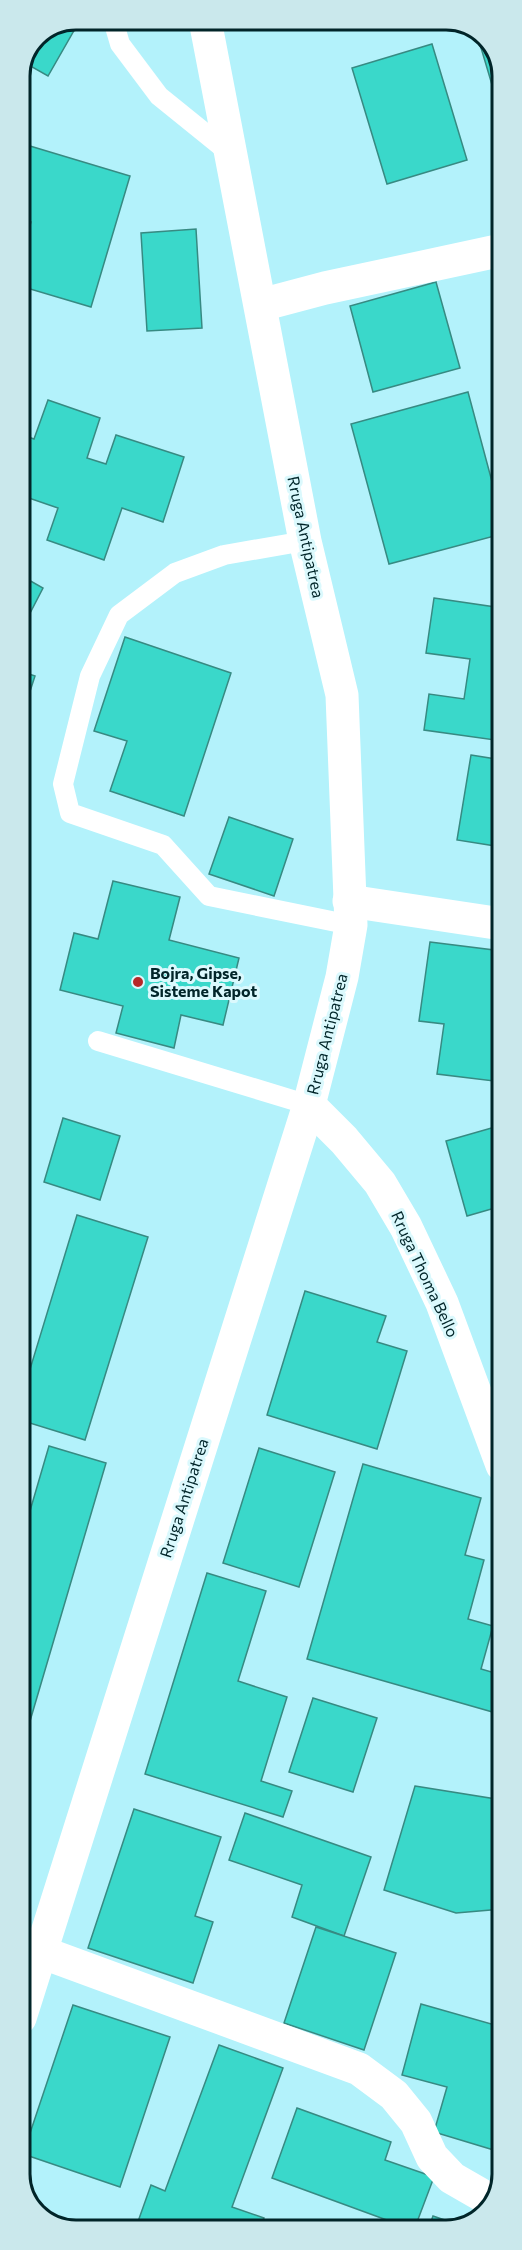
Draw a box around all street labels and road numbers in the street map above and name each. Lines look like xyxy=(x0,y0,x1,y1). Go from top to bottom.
street label: Rruga Antipatrea xyxy=(284,474,329,600)
street label: Rruga Antipatrea xyxy=(302,971,351,1096)
street label: Rruga Thoma Bello xyxy=(388,1208,463,1340)
street label: Rruga Antipatrea xyxy=(155,1436,212,1560)

